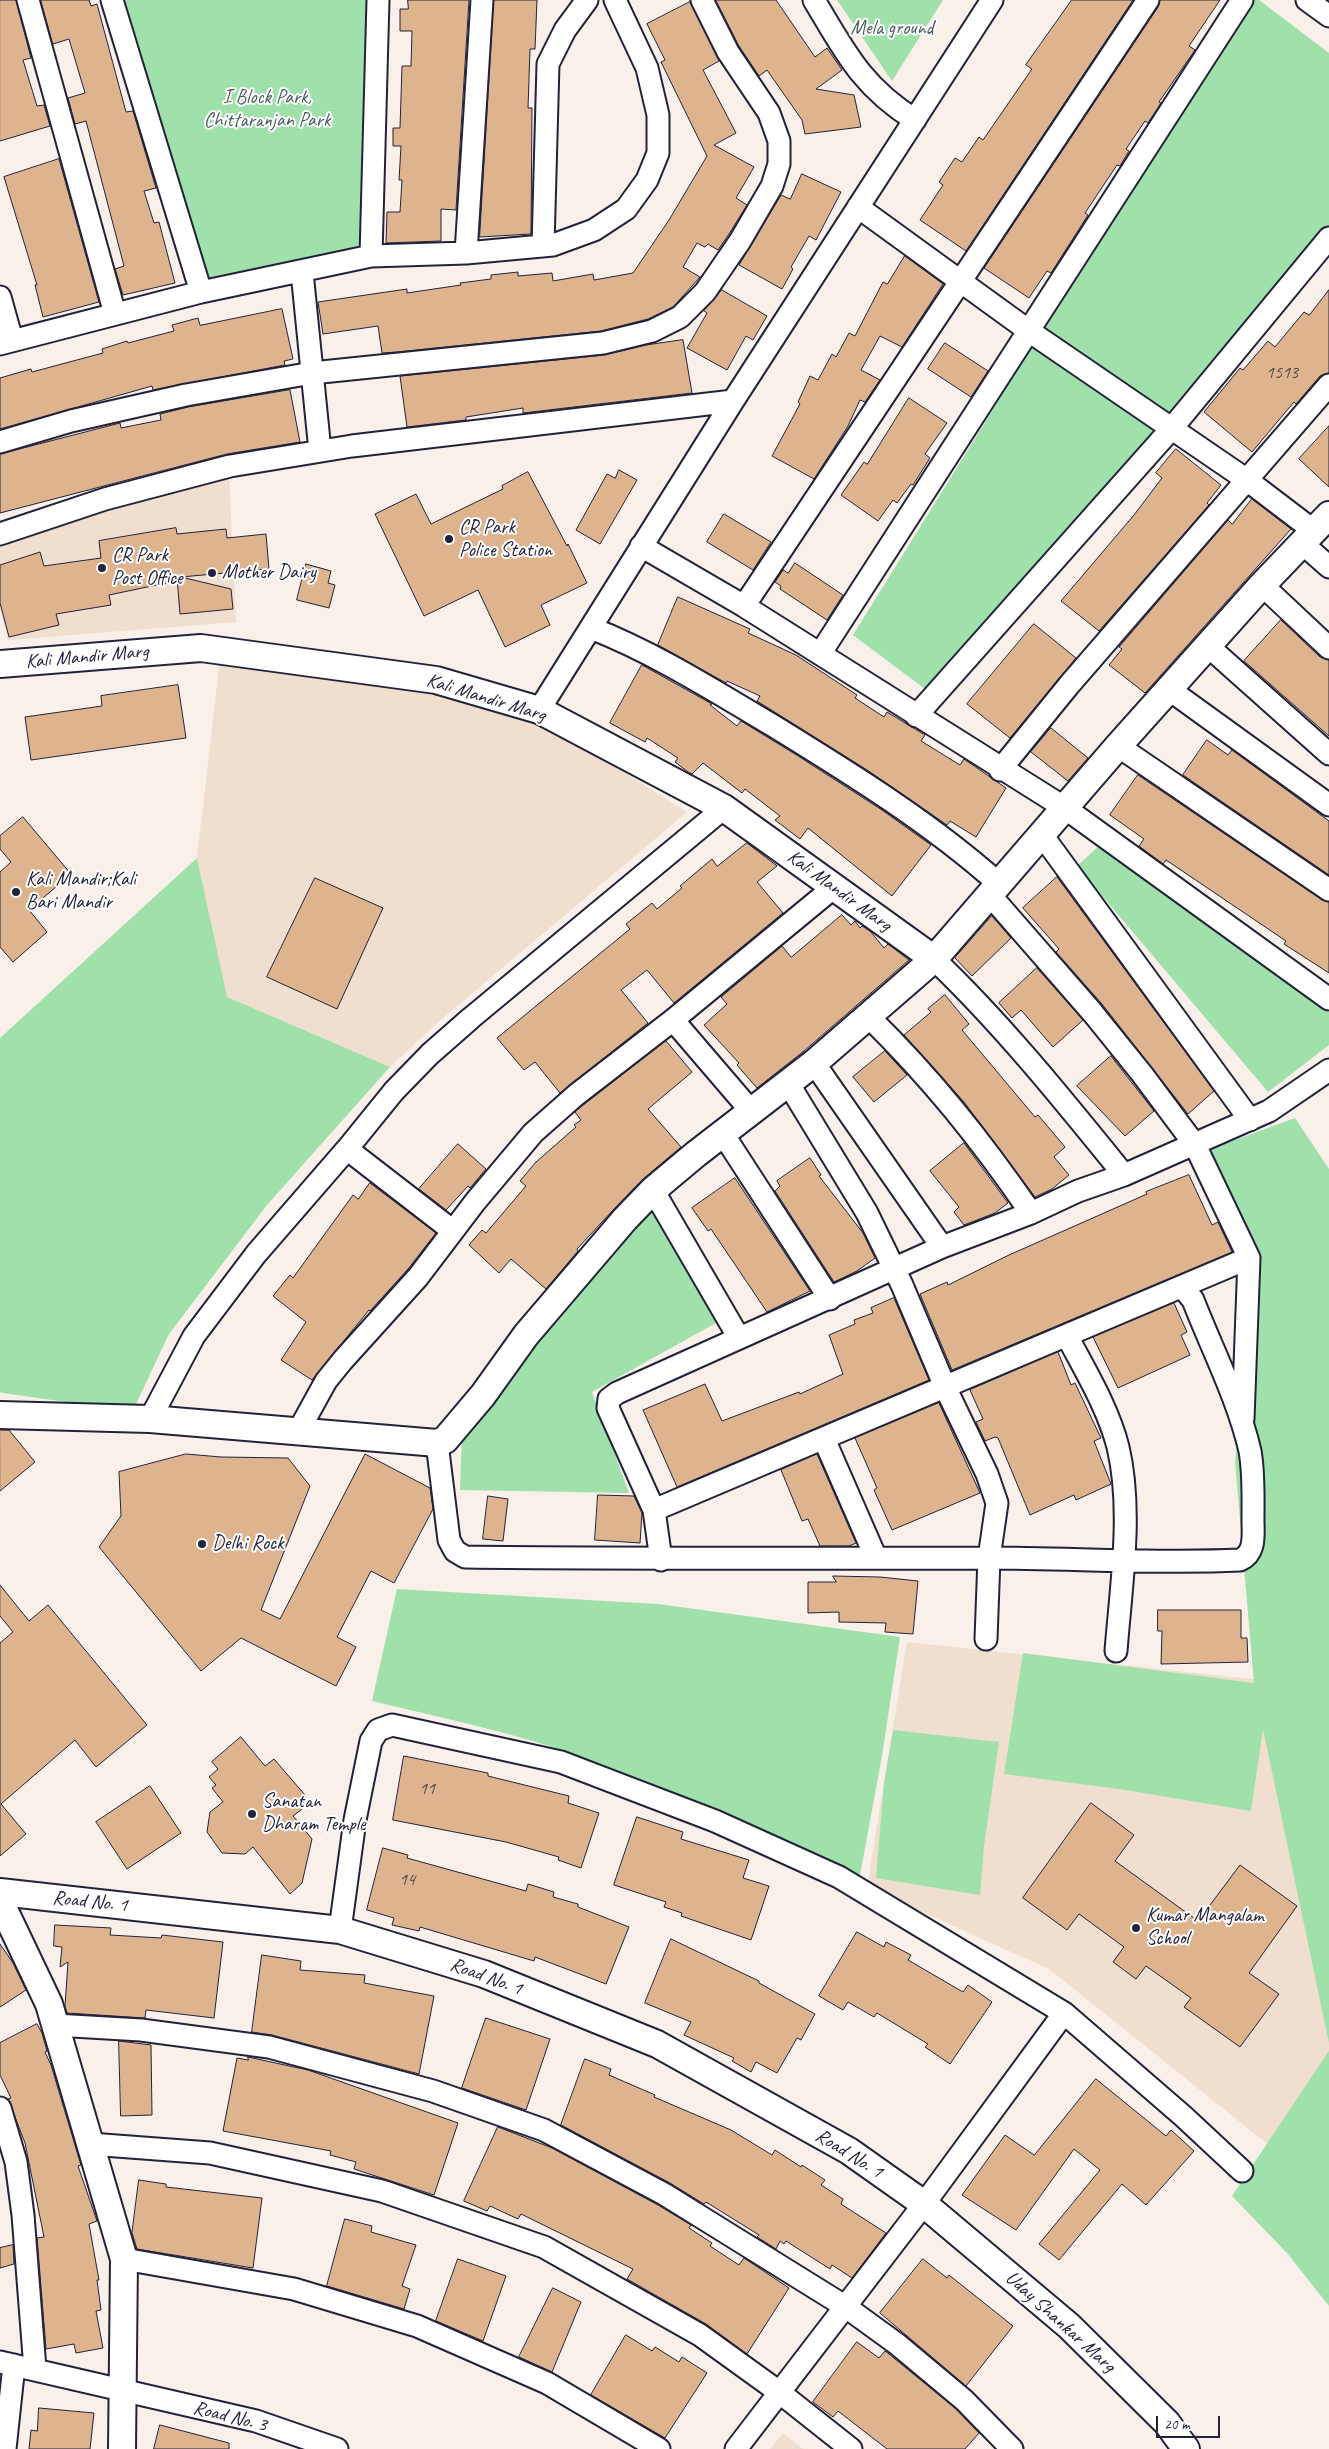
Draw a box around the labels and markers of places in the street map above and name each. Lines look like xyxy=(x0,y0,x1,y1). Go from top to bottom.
place label: CR Park Police Station xyxy=(459,516,552,563)
marker: CR Park Police Station xyxy=(443,533,455,545)
place label: CR Park Post Office xyxy=(112,544,183,591)
place label: Mother Dairy xyxy=(222,561,316,585)
marker: CR Park Post Office xyxy=(96,562,108,574)
marker: Mother Dairy xyxy=(206,567,218,579)
place label: Kali Mandir;Kali Bari Mandir xyxy=(26,868,136,915)
marker: Kali Mandir;Kali Bari Mandir xyxy=(10,886,22,898)
place label: Delhi Rock xyxy=(212,1532,283,1556)
marker: Delhi Rock xyxy=(196,1538,208,1550)
place label: Sanatan Dharam Temple xyxy=(262,1790,366,1837)
marker: Sanatan Dharam Temple xyxy=(246,1808,258,1820)
place label: Kumar Mangalam School xyxy=(1146,1904,1263,1951)
marker: Kumar Mangalam School xyxy=(1130,1922,1142,1934)

